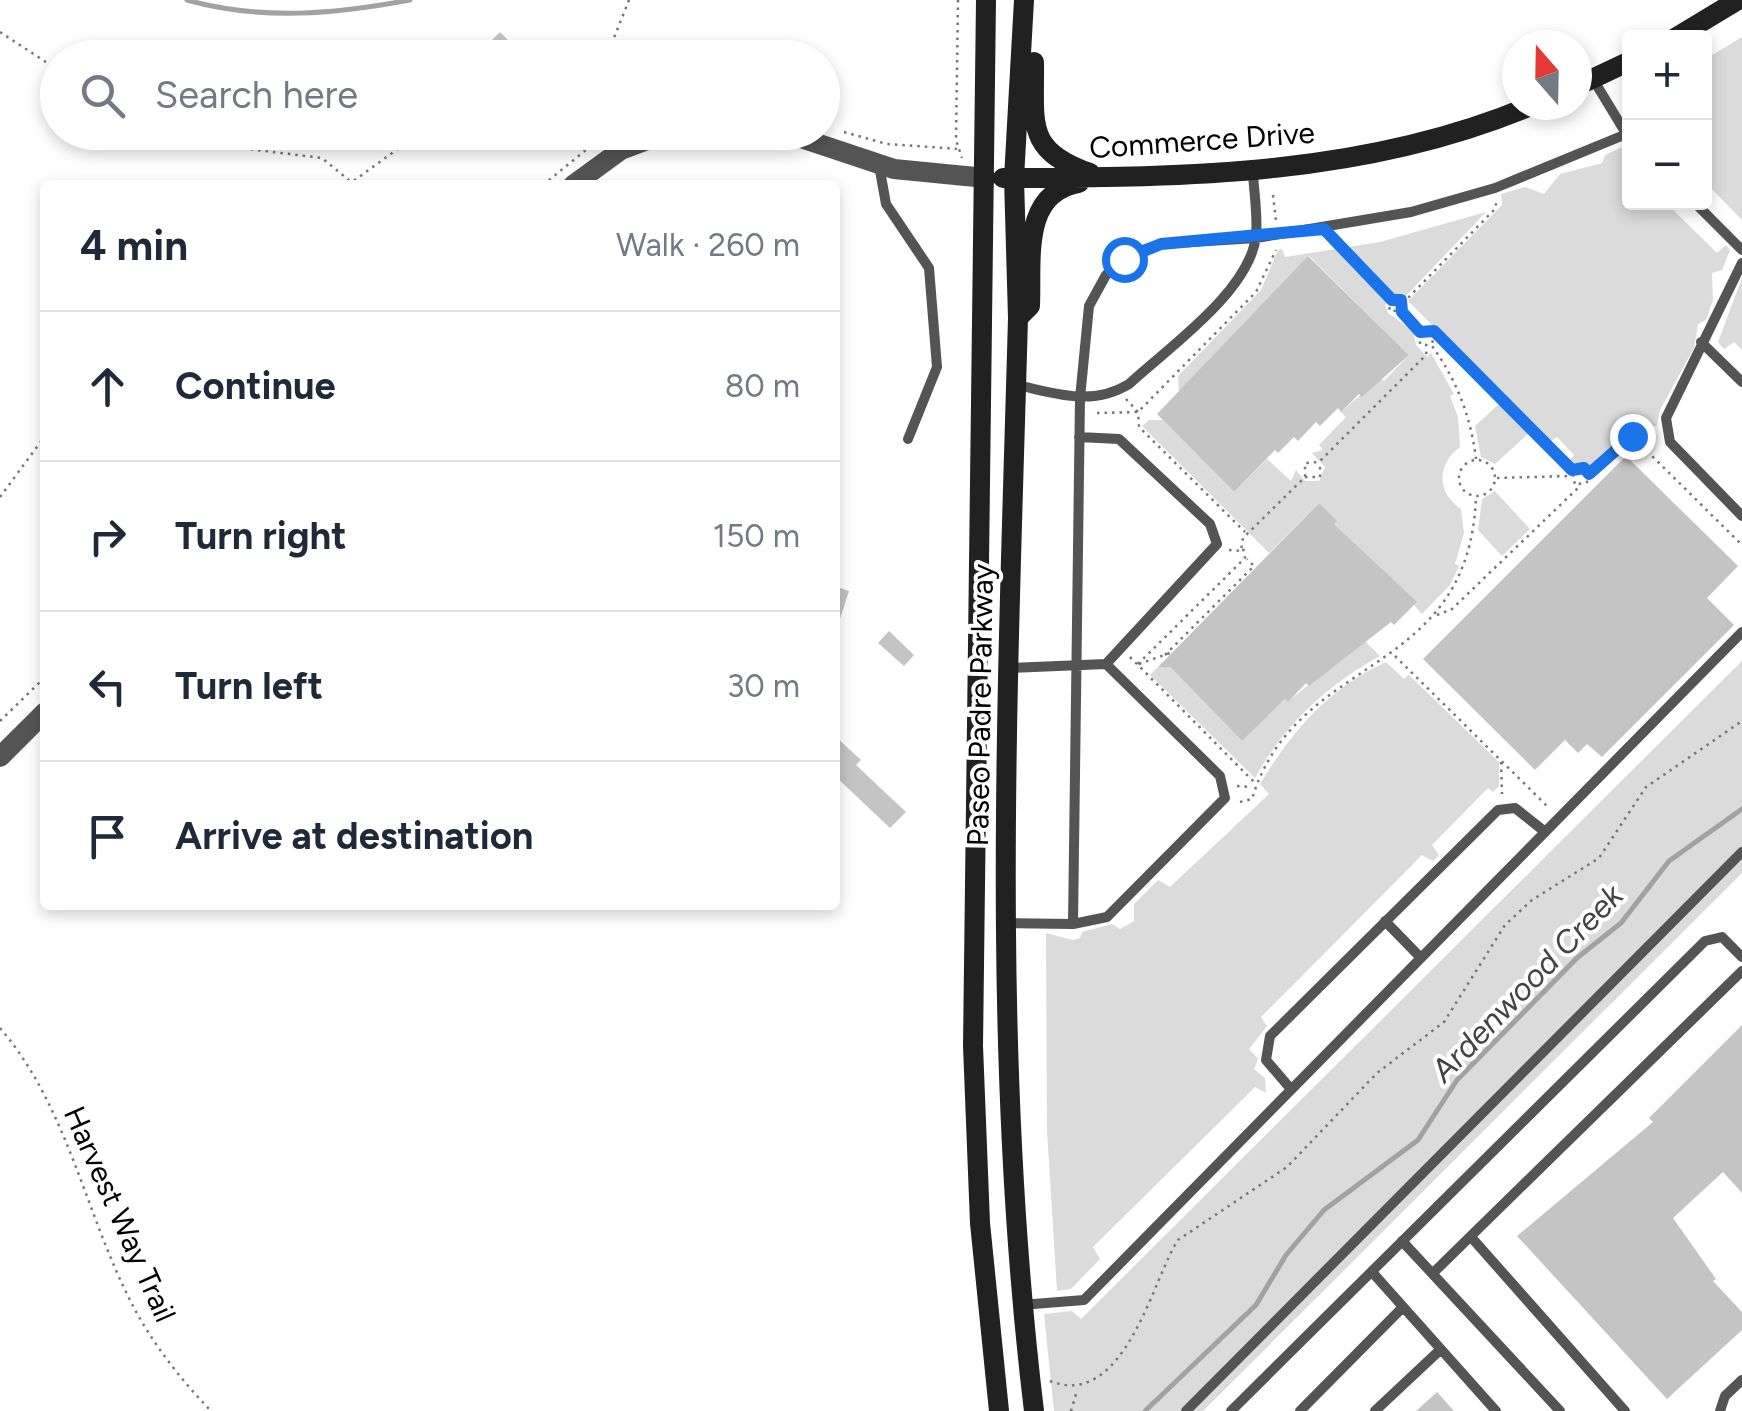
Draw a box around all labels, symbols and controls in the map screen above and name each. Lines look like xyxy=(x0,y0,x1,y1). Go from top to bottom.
north arrow xyxy=(1502,30,1592,120)
map controls xyxy=(1622,30,1712,210)
button: + xyxy=(1622,30,1712,120)
search box xyxy=(40,40,840,150)
icon: search xyxy=(75,68,130,123)
text: Search here xyxy=(155,72,358,118)
street label: Commerce Drive xyxy=(1088,114,1316,166)
button: − xyxy=(1622,120,1712,210)
text: 4 min xyxy=(80,220,188,271)
text: Walk · 260 m xyxy=(616,226,800,264)
route start xyxy=(1102,237,1148,283)
icon: ahead xyxy=(80,359,135,414)
text: Continue xyxy=(175,363,336,409)
text: 80 m xyxy=(725,367,800,405)
route end xyxy=(1610,414,1656,460)
icon: right xyxy=(80,509,135,564)
text: Turn right xyxy=(175,513,347,559)
text: 150 m xyxy=(713,517,800,555)
street label: Paseo Padre Parkway xyxy=(959,563,1001,847)
icon: left xyxy=(80,659,135,714)
text: Turn left xyxy=(175,663,323,709)
text: 30 m xyxy=(727,667,800,705)
icon: arrive xyxy=(80,809,135,864)
text: Arrive at destination xyxy=(175,813,533,859)
water label: Ardenwood Creek xyxy=(1422,875,1632,1091)
street label: Harvest Way Trail xyxy=(56,1100,184,1328)

